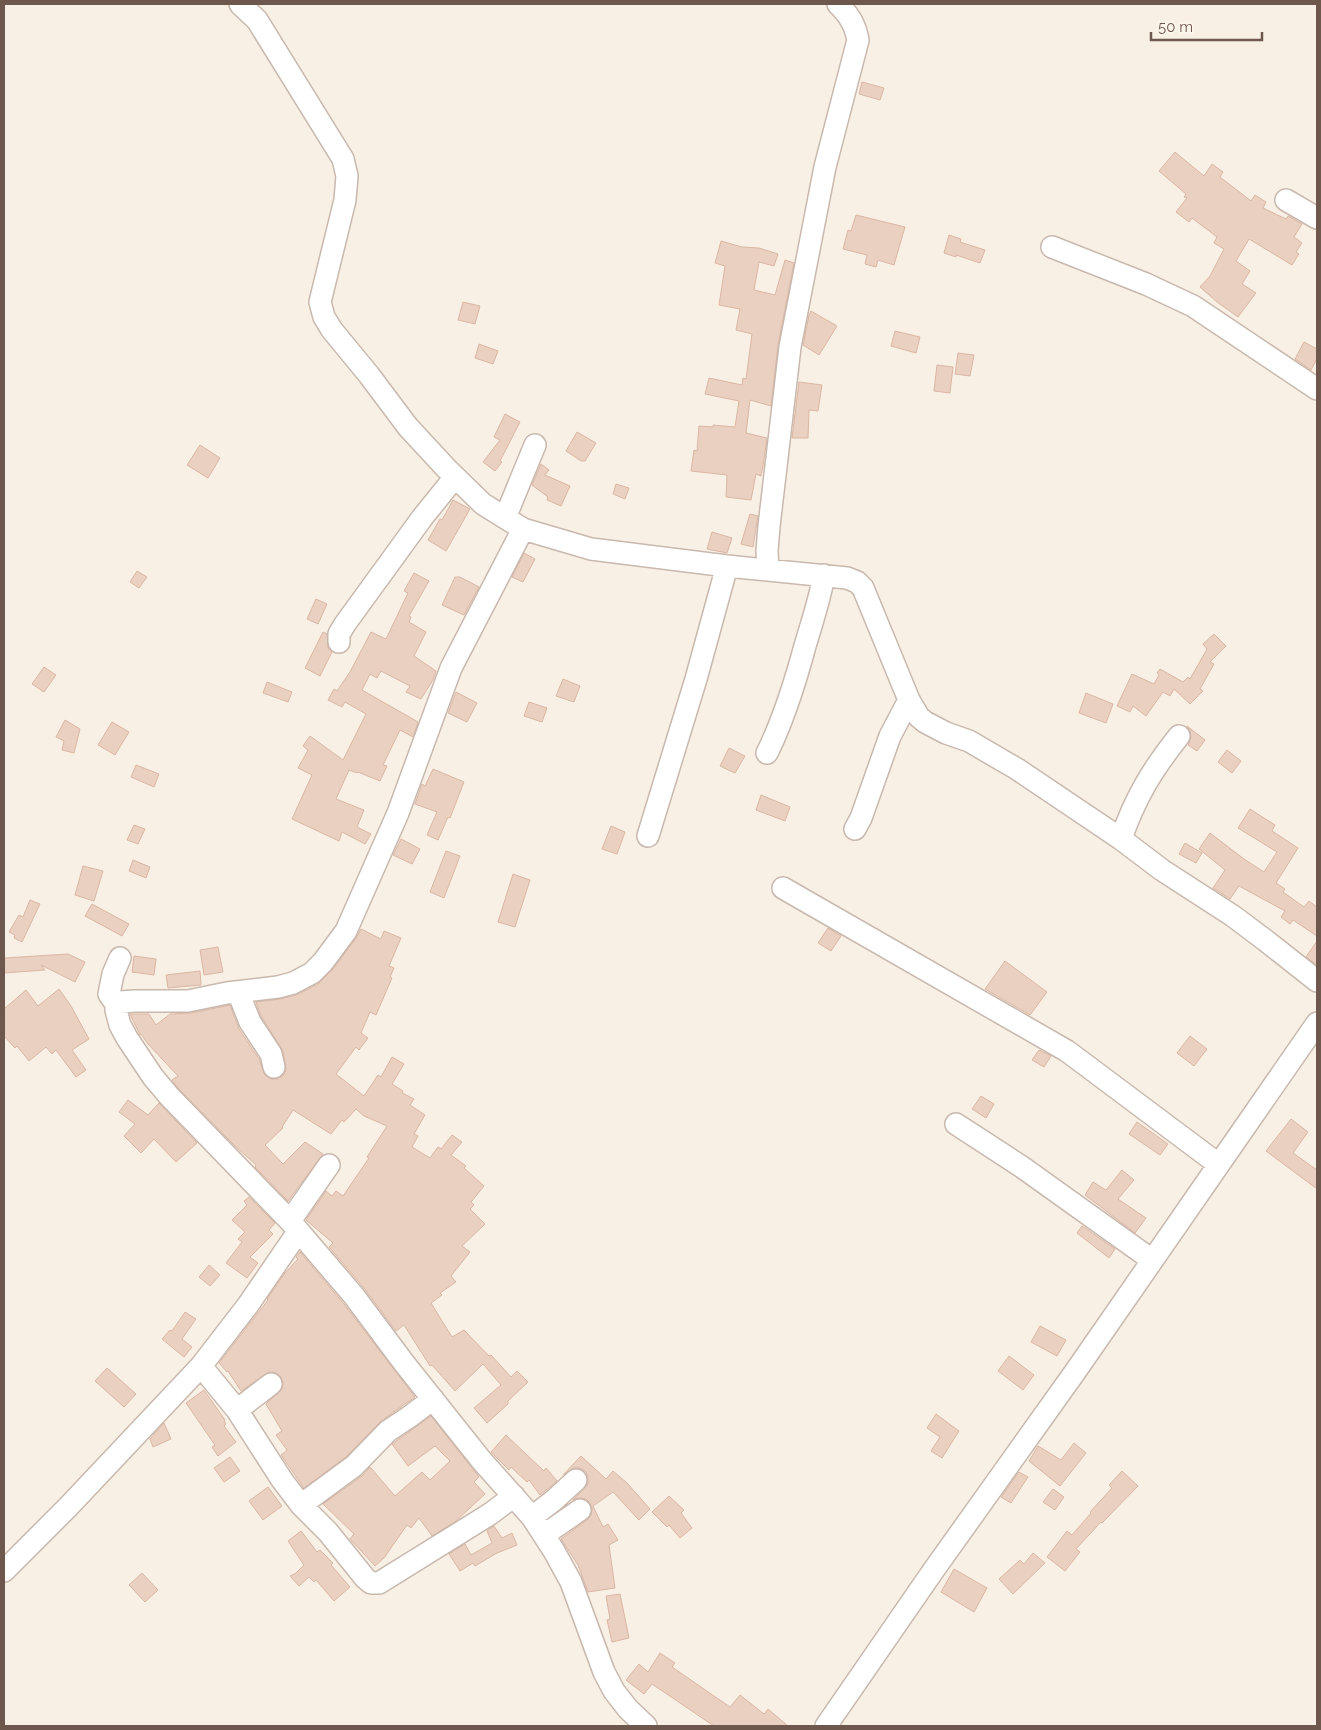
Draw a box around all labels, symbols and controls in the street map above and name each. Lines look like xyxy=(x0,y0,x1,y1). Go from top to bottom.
scale bar xyxy=(1151,10,1262,42)
text: 50 m xyxy=(1158,18,1193,36)

